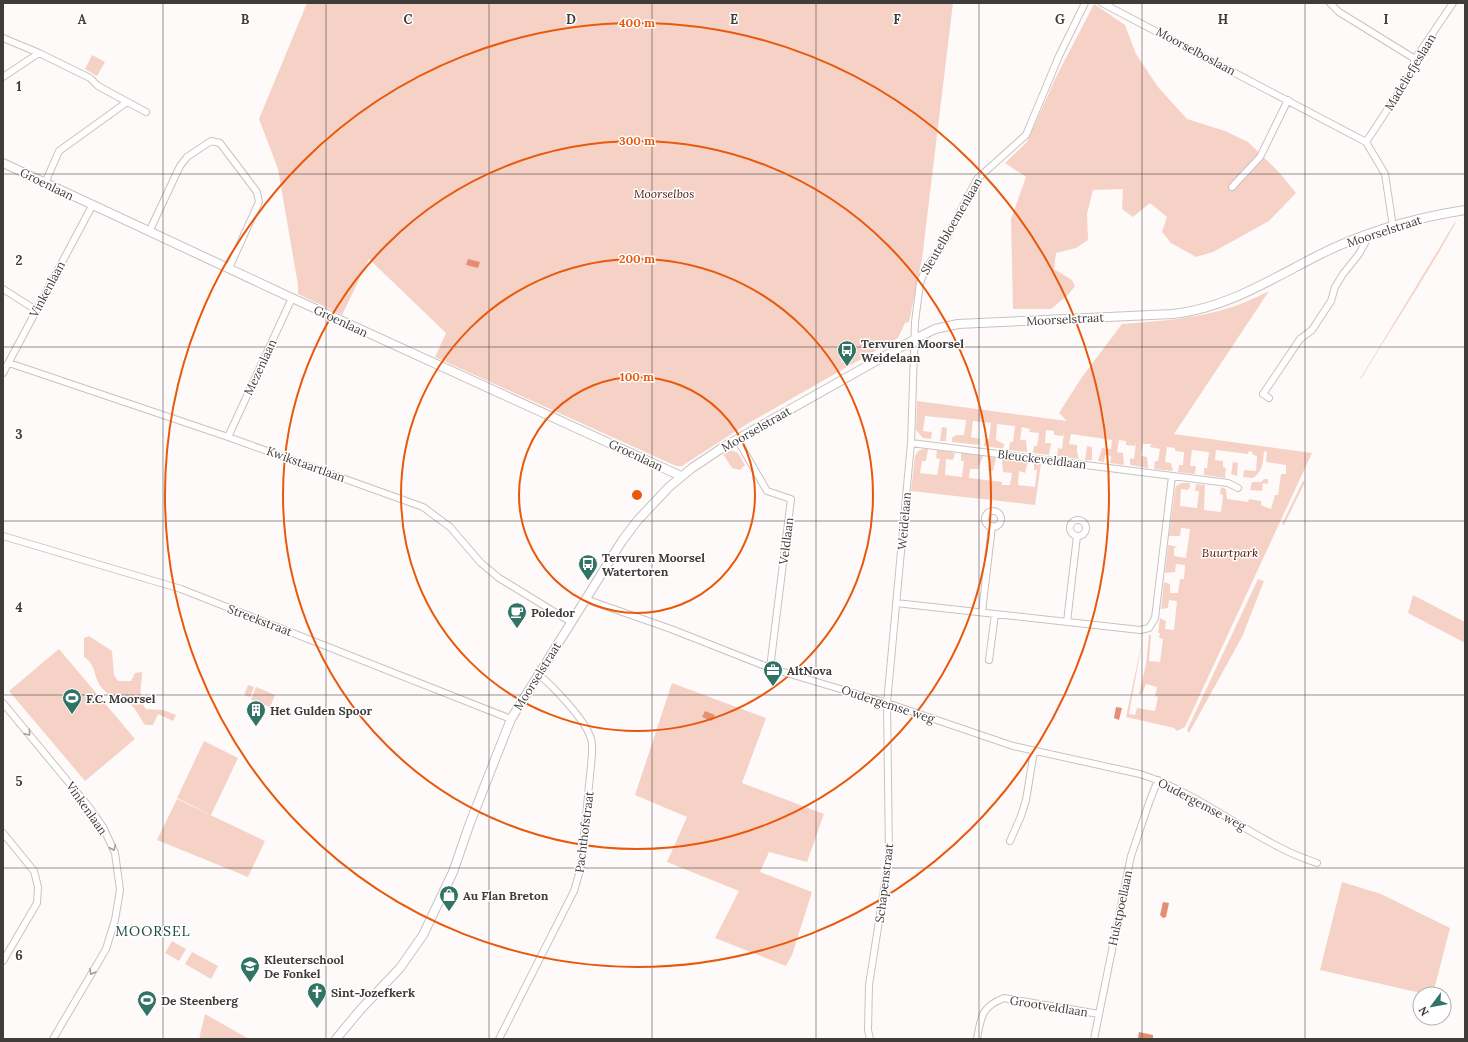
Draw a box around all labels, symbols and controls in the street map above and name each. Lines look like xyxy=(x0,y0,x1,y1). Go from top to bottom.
text: A xyxy=(78,11,87,28)
text: B xyxy=(241,11,250,28)
text: C xyxy=(404,11,413,28)
text: D xyxy=(566,11,576,28)
text: E xyxy=(730,11,738,28)
text: F xyxy=(893,11,901,28)
text: G xyxy=(1055,11,1065,28)
text: H xyxy=(1218,11,1228,28)
text: I xyxy=(1383,11,1389,28)
text: 400 m xyxy=(619,15,655,30)
street label: Moorselboslaan xyxy=(1154,24,1238,78)
street label: Madeliefjeslaan xyxy=(1381,31,1439,113)
text: 1 xyxy=(16,78,22,95)
text: 300 m xyxy=(619,133,655,148)
street label: Groenlaan xyxy=(18,165,76,203)
street label: Sleutelbloemenlaan xyxy=(917,175,985,277)
park label: Moorselbos xyxy=(634,186,694,201)
street label: Moorselstraat xyxy=(1345,212,1424,250)
text: 200 m xyxy=(619,251,655,266)
text: 2 xyxy=(16,252,23,269)
street label: Vinkenlaan xyxy=(25,258,68,321)
street label: Groenlaan xyxy=(312,302,370,340)
street label: Moorselstraat xyxy=(1026,309,1105,329)
place label: Tervuren Moorsel Weidelaan xyxy=(861,336,964,365)
street label: Mezenlaan xyxy=(240,337,280,397)
bus stop icon: Tervuren Moorsel Weidelaan xyxy=(836,339,858,367)
text: 100 m xyxy=(620,369,654,384)
street label: Moorselstraat xyxy=(719,403,794,455)
text: 3 xyxy=(15,426,23,443)
street label: Groenlaan xyxy=(607,436,665,474)
street label: Kwikstaartlaan xyxy=(265,443,347,485)
street label: Bleuckeveldlaan xyxy=(997,446,1087,472)
centre of rings xyxy=(630,488,644,502)
street label: Weidelaan xyxy=(894,491,914,551)
street label: Veldlaan xyxy=(776,517,796,566)
park label: Buurtpark xyxy=(1202,545,1258,560)
place label: Tervuren Moorsel Watertoren xyxy=(602,550,705,579)
bus stop icon: Tervuren Moorsel Watertoren xyxy=(577,553,599,581)
text: 4 xyxy=(15,599,23,616)
street label: Streekstraat xyxy=(225,601,295,639)
cafe icon: Poledor xyxy=(506,601,528,629)
place label: Poledor xyxy=(531,605,575,620)
street label: Moorselstraat xyxy=(510,639,564,713)
office icon: AltNova xyxy=(762,659,784,687)
place label: AltNova xyxy=(787,663,833,678)
street label: Oudergemse weg xyxy=(839,682,937,726)
sports icon: F.C. Moorsel xyxy=(61,687,83,715)
place label: F.C. Moorsel xyxy=(86,691,156,706)
building icon: Het Gulden Spoor xyxy=(245,699,267,727)
place label: Het Gulden Spoor xyxy=(270,703,372,718)
one-way arrow xyxy=(23,728,30,735)
text: 5 xyxy=(15,773,23,790)
street label: Oudergemse weg xyxy=(1156,775,1249,834)
street label: Vinkenlaan xyxy=(63,778,111,837)
street label: Pachthofstraat xyxy=(572,790,596,874)
street label: Schapenstraat xyxy=(872,842,896,924)
one-way arrow xyxy=(108,845,116,852)
street label: Hulstpoellaan xyxy=(1105,869,1135,947)
shop icon: Au Flan Breton xyxy=(438,884,460,912)
place label: Au Flan Breton xyxy=(463,888,549,903)
district label: MOORSEL xyxy=(115,922,191,940)
text: 6 xyxy=(15,947,23,964)
place label: Kleuterschool De Fonkel xyxy=(264,952,344,981)
school or university icon: Kleuterschool De Fonkel xyxy=(239,955,261,983)
one-way arrow xyxy=(90,968,97,975)
church icon: Sint-Jozefkerk xyxy=(306,981,328,1009)
place label: Sint-Jozefkerk xyxy=(331,985,415,1000)
north arrow xyxy=(1412,986,1452,1026)
sports icon: De Steenberg xyxy=(136,989,158,1017)
street label: Grootveldlaan xyxy=(1009,992,1089,1020)
place label: De Steenberg xyxy=(161,993,239,1008)
text: N xyxy=(1415,1004,1432,1019)

